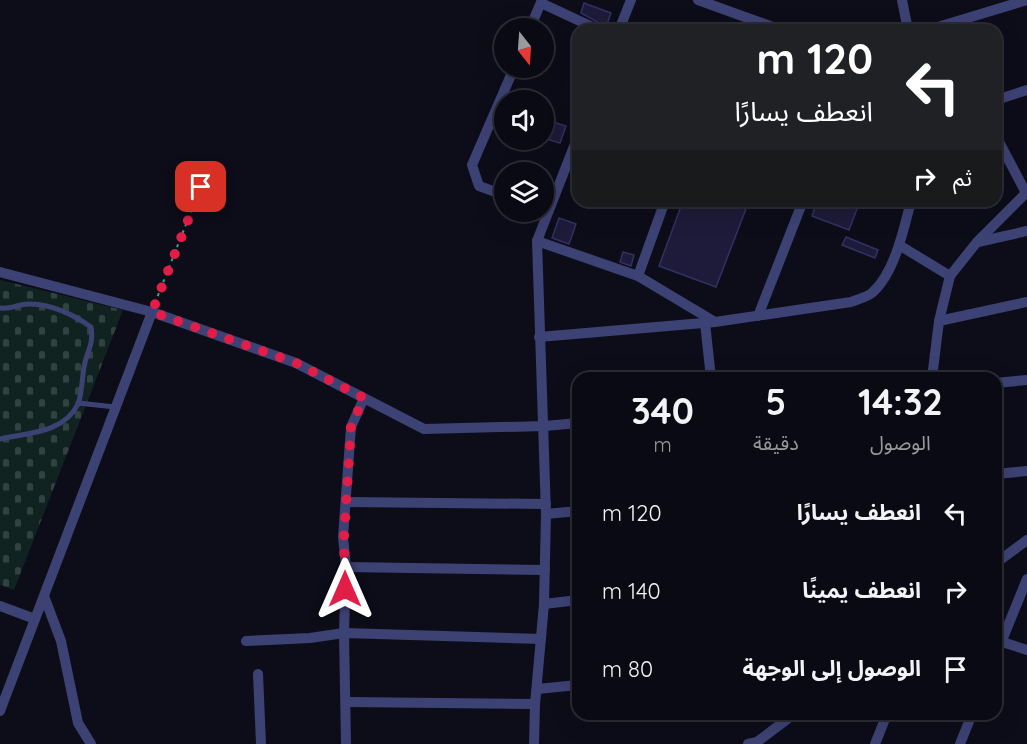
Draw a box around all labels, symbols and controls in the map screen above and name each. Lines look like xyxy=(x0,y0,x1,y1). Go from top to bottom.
north arrow xyxy=(494,18,554,78)
map controls xyxy=(494,18,554,222)
text: 120 m xyxy=(756,32,873,85)
icon: left xyxy=(894,48,972,126)
button: sound xyxy=(494,90,554,150)
text: انعطف يسارًا xyxy=(735,94,873,128)
pin xyxy=(175,161,226,212)
button: layers xyxy=(494,162,554,222)
icon: right xyxy=(908,162,941,195)
text: ثم xyxy=(953,164,972,192)
icon: arrive xyxy=(184,170,217,203)
text: 5 xyxy=(766,379,786,424)
text: 14:32 xyxy=(858,379,943,424)
text: 340 xyxy=(631,388,694,433)
text: دقيقة xyxy=(753,430,799,455)
text: الوصول xyxy=(870,430,931,455)
text: m xyxy=(653,432,672,457)
icon: left xyxy=(939,497,972,530)
text: انعطف يسارًا xyxy=(797,498,921,526)
text: 120 m xyxy=(602,499,662,527)
position arrow xyxy=(313,557,377,621)
icon: right xyxy=(939,575,972,608)
text: انعطف يمينًا xyxy=(802,576,921,604)
text: 140 m xyxy=(602,577,661,605)
icon: arrive xyxy=(939,653,972,686)
text: الوصول إلى الوجهة xyxy=(743,654,921,682)
text: 80 m xyxy=(602,655,653,683)

